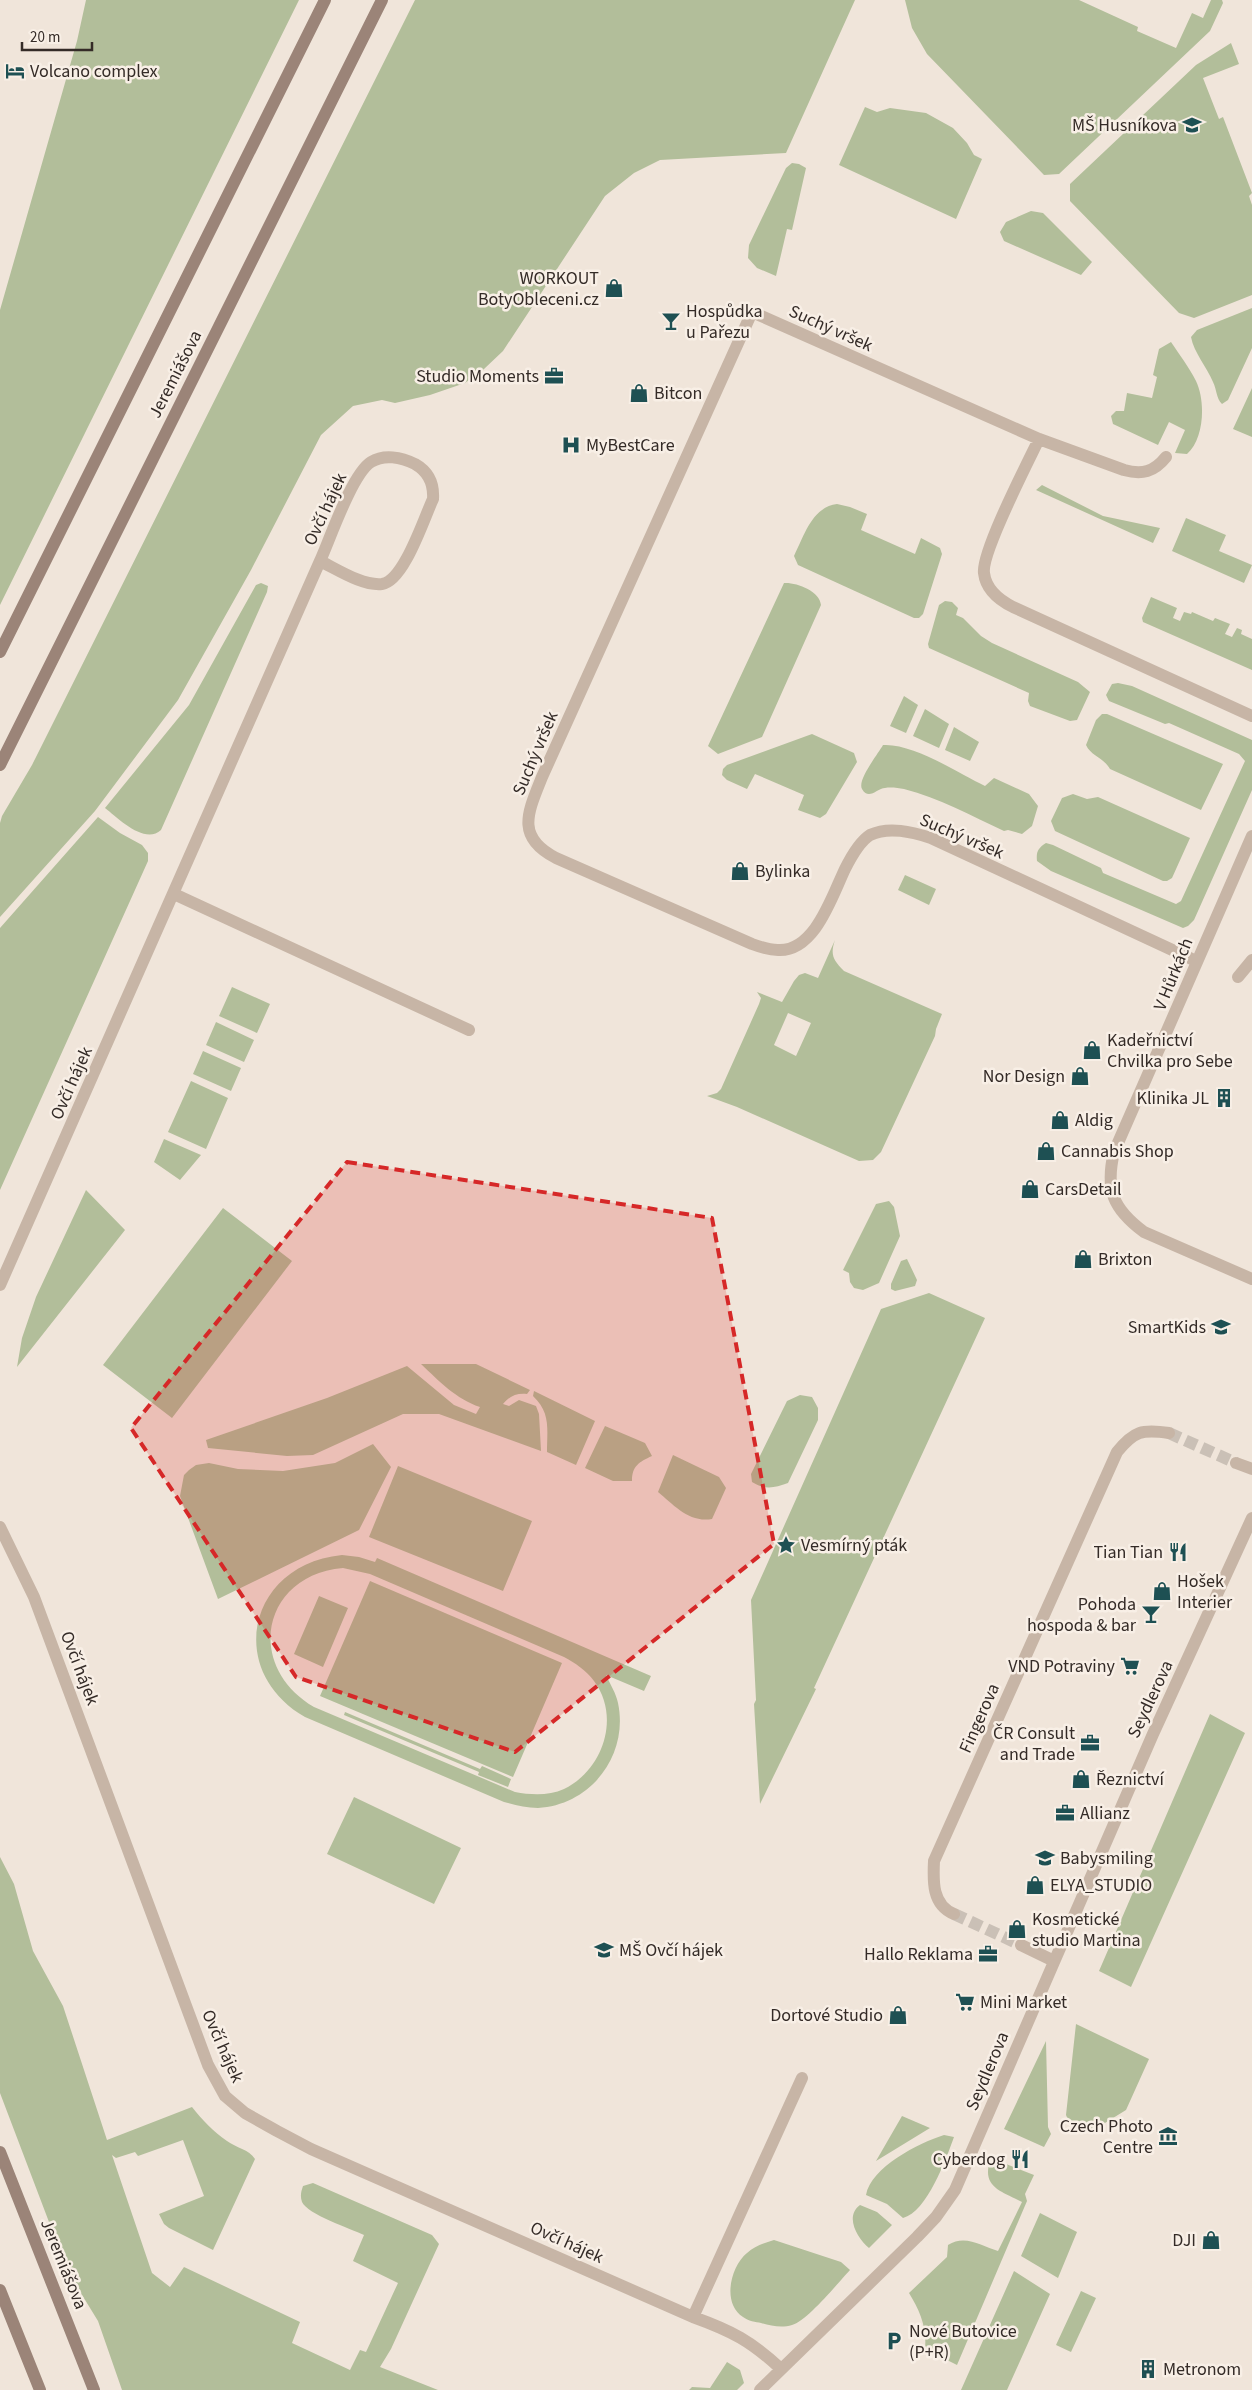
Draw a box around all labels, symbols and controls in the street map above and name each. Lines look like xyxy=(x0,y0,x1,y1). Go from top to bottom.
scale bar xyxy=(22,20,92,52)
text: 20 m xyxy=(30,27,60,48)
place label: Volcano complex xyxy=(30,59,158,84)
hotel icon: Volcano complex xyxy=(4,60,26,82)
place label: MŠ Husníkova xyxy=(1072,113,1177,138)
school or university icon: MŠ Husníkova xyxy=(1181,114,1203,136)
place label: WORKOUT BotyObleceni.cz xyxy=(478,266,599,312)
shop icon: WORKOUT BotyObleceni.cz xyxy=(603,277,625,299)
place label: Hospůdka u Pařezu xyxy=(686,299,763,345)
street label: Suchý vršek xyxy=(785,299,877,358)
bar icon: Hospůdka u Pařezu xyxy=(660,310,682,332)
street label: Jeremiášova xyxy=(143,326,208,422)
place label: Studio Moments xyxy=(416,364,539,389)
office icon: Studio Moments xyxy=(543,365,565,387)
place label: Bitcon xyxy=(654,381,702,406)
shop icon: Bitcon xyxy=(628,382,650,404)
place label: MyBestCare xyxy=(586,433,675,458)
hospital icon: MyBestCare xyxy=(560,434,582,456)
street label: Ovčí hájek xyxy=(298,469,353,550)
street label: Suchý vršek xyxy=(506,707,564,799)
street label: Suchý vršek xyxy=(916,807,1008,865)
place label: Bylinka xyxy=(755,859,810,884)
shop icon: Bylinka xyxy=(729,860,751,882)
street label: V Hůrkách xyxy=(1148,934,1199,1014)
place label: Kadeřnictví Chvilka pro Sebe xyxy=(1107,1028,1233,1074)
shop icon: Kadeřnictví Chvilka pro Sebe xyxy=(1081,1039,1103,1061)
street label: Ovčí hájek xyxy=(44,1043,99,1124)
place label: Nor Design xyxy=(983,1064,1065,1089)
shop icon: Nor Design xyxy=(1069,1065,1091,1087)
place label: Klinika JL xyxy=(1137,1086,1209,1111)
building icon: Klinika JL xyxy=(1213,1087,1235,1109)
place label: Aldig xyxy=(1075,1108,1113,1133)
shop icon: Aldig xyxy=(1049,1109,1071,1131)
place label: Cannabis Shop xyxy=(1061,1139,1174,1164)
shop icon: Cannabis Shop xyxy=(1035,1140,1057,1162)
place label: CarsDetail xyxy=(1045,1177,1122,1202)
shop icon: CarsDetail xyxy=(1019,1178,1041,1200)
place label: Brixton xyxy=(1098,1247,1152,1272)
shop icon: Brixton xyxy=(1072,1248,1094,1270)
place label: SmartKids xyxy=(1128,1315,1206,1340)
school or university icon: SmartKids xyxy=(1210,1316,1232,1338)
place label: Vesmírný pták xyxy=(801,1533,907,1558)
place icon: Vesmírný pták xyxy=(775,1534,797,1556)
place label: Tian Tian xyxy=(1093,1540,1163,1565)
restaurant icon: Tian Tian xyxy=(1167,1541,1189,1563)
place label: Hošek Interier xyxy=(1177,1569,1233,1615)
shop icon: Hošek Interier xyxy=(1151,1580,1173,1602)
place label: Pohoda hospoda & bar xyxy=(1027,1592,1137,1638)
bar icon: Pohoda hospoda & bar xyxy=(1140,1603,1162,1625)
street label: Ovčí hájek xyxy=(54,1627,105,1709)
place label: VND Potraviny xyxy=(1008,1654,1116,1679)
supermarket icon: VND Potraviny xyxy=(1119,1655,1141,1677)
street label: Seydlerova xyxy=(1122,1656,1179,1742)
street label: Fingerova xyxy=(953,1679,1006,1757)
place label: ČR Consult and Trade xyxy=(993,1721,1075,1767)
office icon: ČR Consult and Trade xyxy=(1079,1732,1101,1754)
place label: Řeznictví xyxy=(1096,1767,1164,1792)
shop icon: Řeznictví xyxy=(1070,1768,1092,1790)
place label: Allianz xyxy=(1080,1801,1130,1826)
office icon: Allianz xyxy=(1054,1802,1076,1824)
place label: Babysmiling xyxy=(1060,1846,1153,1871)
school or university icon: Babysmiling xyxy=(1034,1847,1056,1869)
place label: ELYA_STUDIO xyxy=(1050,1873,1152,1898)
shop icon: ELYA_STUDIO xyxy=(1024,1874,1046,1896)
place label: Kosmetické studio Martina xyxy=(1032,1907,1141,1953)
shop icon: Kosmetické studio Martina xyxy=(1006,1918,1028,1940)
place label: MŠ Ovčí hájek xyxy=(619,1938,723,1963)
school or university icon: MŠ Ovčí hájek xyxy=(593,1939,615,1961)
place label: Hallo Reklama xyxy=(864,1942,973,1967)
office icon: Hallo Reklama xyxy=(977,1943,999,1965)
place label: Mini Market xyxy=(980,1990,1067,2015)
supermarket icon: Mini Market xyxy=(954,1991,976,2013)
place label: Dortové Studio xyxy=(770,2003,883,2028)
shop icon: Dortové Studio xyxy=(887,2004,909,2026)
street label: Ovčí hájek xyxy=(195,2006,250,2087)
street label: Seydlerova xyxy=(960,2028,1015,2114)
place label: Czech Photo Centre xyxy=(1060,2114,1153,2160)
museum icon: Czech Photo Centre xyxy=(1157,2125,1179,2147)
place label: Cyberdog xyxy=(933,2147,1005,2172)
restaurant icon: Cyberdog xyxy=(1009,2148,1031,2170)
street label: Jeremiášova xyxy=(34,2215,93,2313)
street label: Ovčí hájek xyxy=(526,2215,607,2270)
place label: DJI xyxy=(1172,2228,1196,2253)
shop icon: DJI xyxy=(1200,2229,1222,2251)
place label: Nové Butovice (P+R) xyxy=(909,2319,1017,2365)
parking icon: Nové Butovice (P+R) xyxy=(883,2330,905,2352)
place label: Metronom xyxy=(1163,2357,1241,2382)
building icon: Metronom xyxy=(1137,2358,1159,2380)

